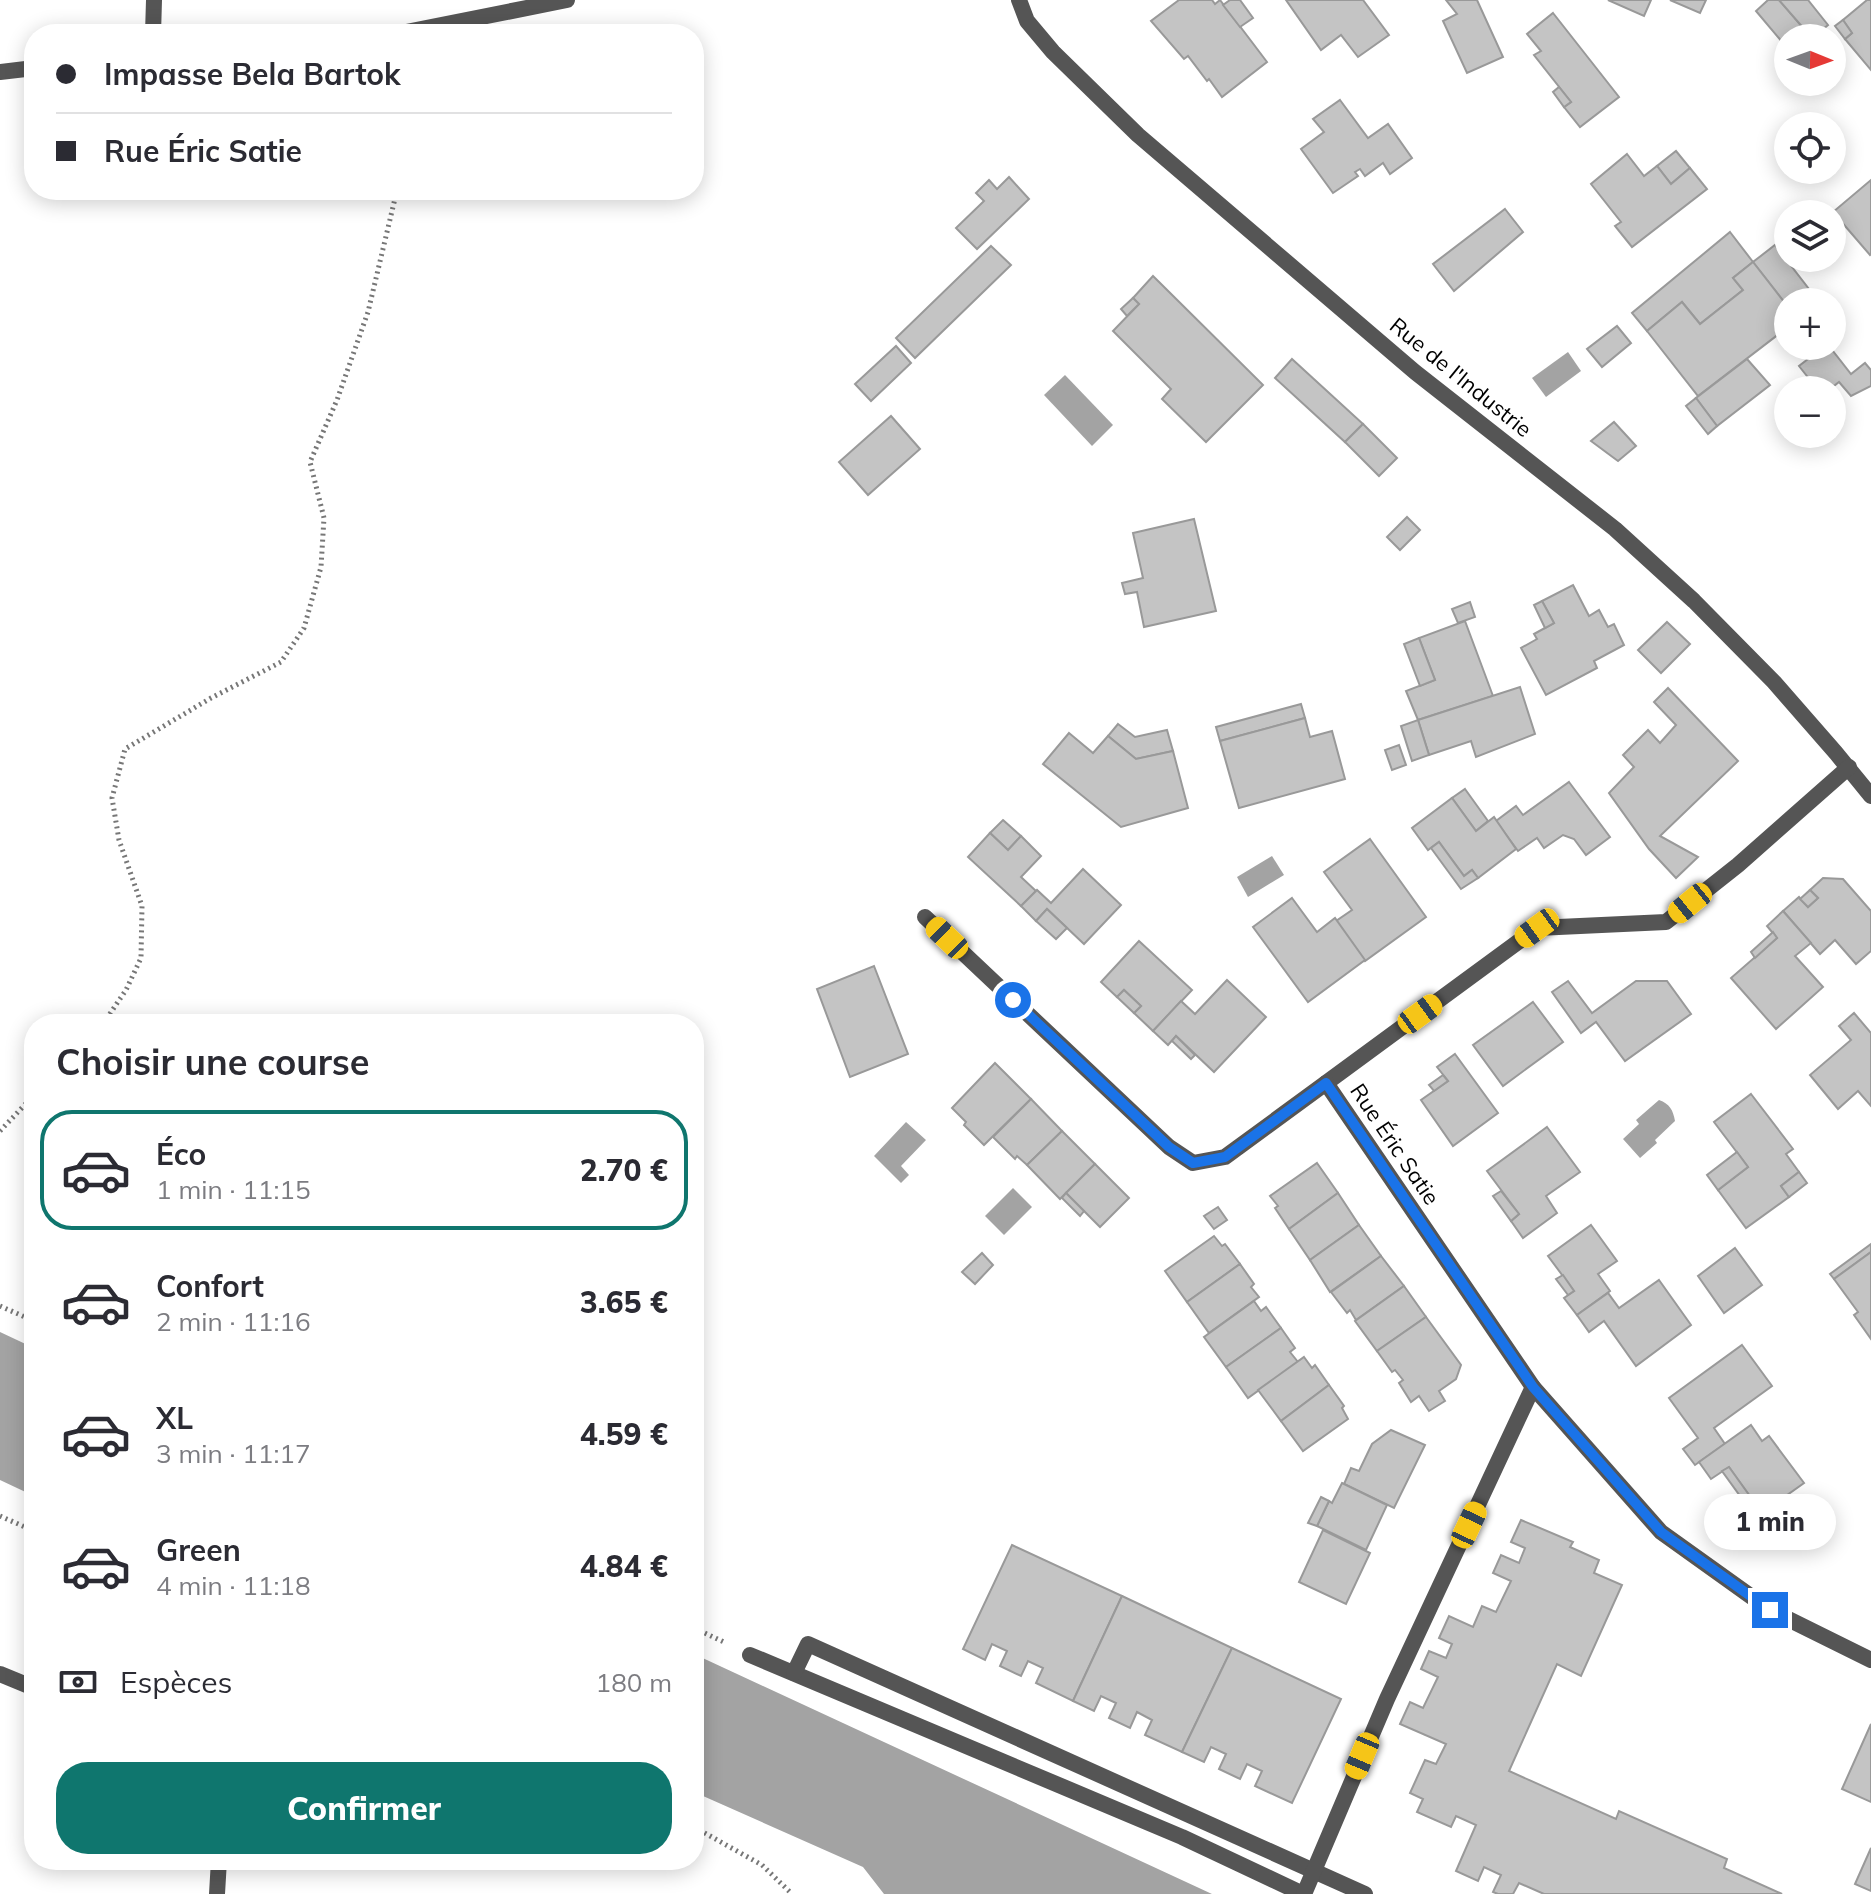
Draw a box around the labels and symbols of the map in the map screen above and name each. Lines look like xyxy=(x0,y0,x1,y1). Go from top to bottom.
north arrow xyxy=(1774,24,1846,96)
street label: Rue de l'Industrie xyxy=(1384,311,1538,443)
car xyxy=(1664,879,1716,927)
car xyxy=(1511,904,1563,952)
car xyxy=(921,913,973,963)
route start xyxy=(995,982,1031,1018)
car xyxy=(1394,990,1446,1038)
street label: Rue Éric Satie xyxy=(1344,1078,1446,1210)
callout: 1 min xyxy=(1704,1494,1836,1550)
car xyxy=(1448,1498,1490,1552)
route end xyxy=(1752,1592,1788,1628)
car xyxy=(1342,1729,1382,1783)

